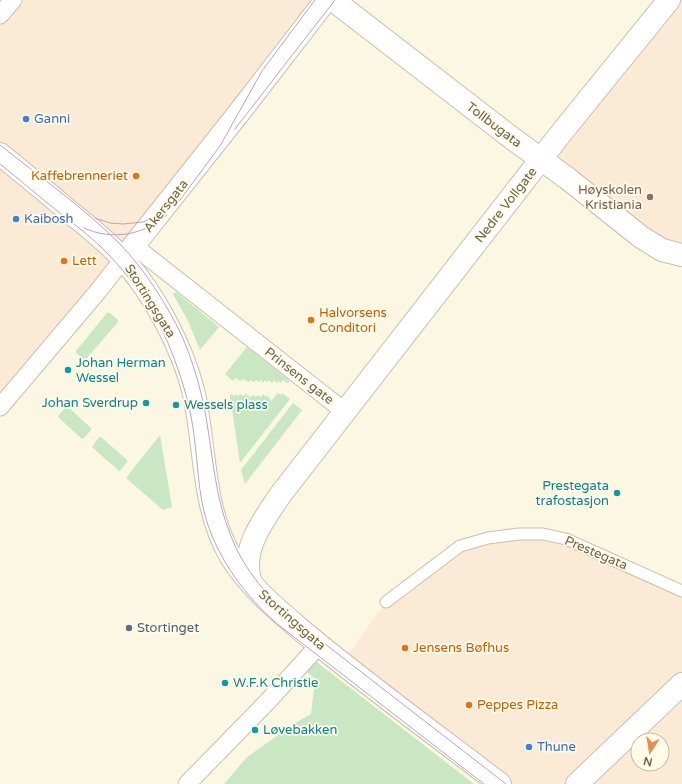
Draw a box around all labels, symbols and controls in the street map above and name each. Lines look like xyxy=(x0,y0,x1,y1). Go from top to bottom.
street label: Tollbugata xyxy=(463,99,525,151)
place label: Ganni xyxy=(34,111,70,127)
marker: Ganni xyxy=(21,114,31,124)
street label: Nedre Vollgate xyxy=(471,164,541,246)
place label: Kaffebrenneriet xyxy=(31,168,128,184)
marker: Kaffebrenneriet xyxy=(131,171,141,181)
street label: Akersgata xyxy=(140,176,192,236)
place label: Høyskolen Kristiania xyxy=(578,182,642,213)
marker: Høyskolen Kristiania xyxy=(645,192,655,202)
place label: Kaibosh xyxy=(24,211,74,227)
marker: Kaibosh xyxy=(11,214,21,224)
place label: Lett xyxy=(72,253,97,269)
marker: Lett xyxy=(59,256,69,266)
street label: Stortingsgata xyxy=(121,261,179,341)
place label: Halvorsens Conditori xyxy=(319,305,387,336)
marker: Halvorsens Conditori xyxy=(306,315,316,325)
street label: Prinsens gate xyxy=(261,344,337,408)
place label: Johan Herman Wessel xyxy=(76,355,166,386)
marker: Johan Herman Wessel xyxy=(63,365,73,375)
place label: Johan Sverdrup xyxy=(42,395,138,411)
place label: Wessels plass xyxy=(184,397,268,413)
marker: Johan Sverdrup xyxy=(141,398,151,408)
marker: Wessels plass xyxy=(171,400,181,410)
place label: Prestegata trafostasjon xyxy=(536,478,609,509)
marker: Prestegata trafostasjon xyxy=(612,488,622,498)
street label: Prestegata xyxy=(562,533,630,573)
street label: Stortingsgata xyxy=(255,587,329,653)
place label: Stortinget xyxy=(137,620,199,636)
marker: Stortinget xyxy=(124,623,134,633)
place label: Jensens Bøfhus xyxy=(413,640,509,656)
marker: Jensens Bøfhus xyxy=(400,643,410,653)
place label: W.F.K Christie xyxy=(233,675,318,691)
marker: W.F.K Christie xyxy=(220,678,230,688)
place label: Peppes Pizza xyxy=(477,697,558,713)
marker: Peppes Pizza xyxy=(464,700,474,710)
place label: Løvebakken xyxy=(263,722,337,738)
marker: Løvebakken xyxy=(250,725,260,735)
north arrow xyxy=(630,732,670,772)
place label: Thune xyxy=(537,739,576,755)
marker: Thune xyxy=(524,742,534,752)
text: N xyxy=(642,754,654,769)

